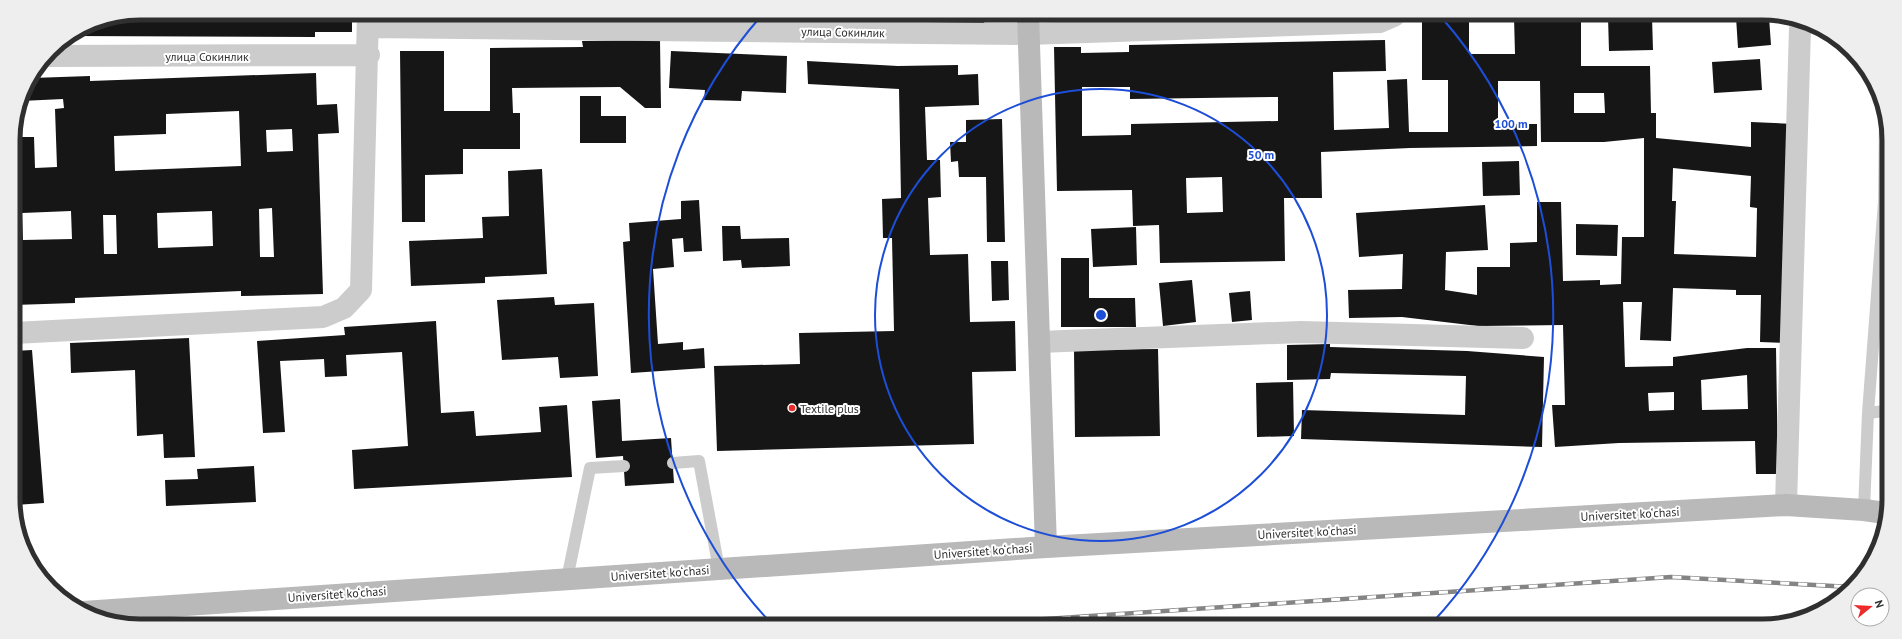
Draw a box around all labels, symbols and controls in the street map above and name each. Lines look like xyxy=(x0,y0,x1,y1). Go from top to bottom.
street label: улица Сокинлик xyxy=(801,24,885,40)
street label: улица Сокинлик xyxy=(165,49,249,64)
text: 100 m xyxy=(1494,116,1528,131)
text: 50 m xyxy=(1248,147,1274,162)
centre of rings xyxy=(1094,308,1108,322)
place label: Textile plus xyxy=(800,401,859,416)
marker: Textile plus xyxy=(787,403,797,413)
street label: Universitet kо‘chasi xyxy=(1580,504,1680,524)
street label: Universitet kо‘chasi xyxy=(1257,522,1357,542)
street label: Universitet kо‘chasi xyxy=(933,540,1033,562)
street label: Universitet kо‘chasi xyxy=(610,562,710,584)
street label: Universitet kо‘chasi xyxy=(287,583,387,605)
north arrow xyxy=(1850,587,1890,627)
text: N xyxy=(1872,598,1887,610)

